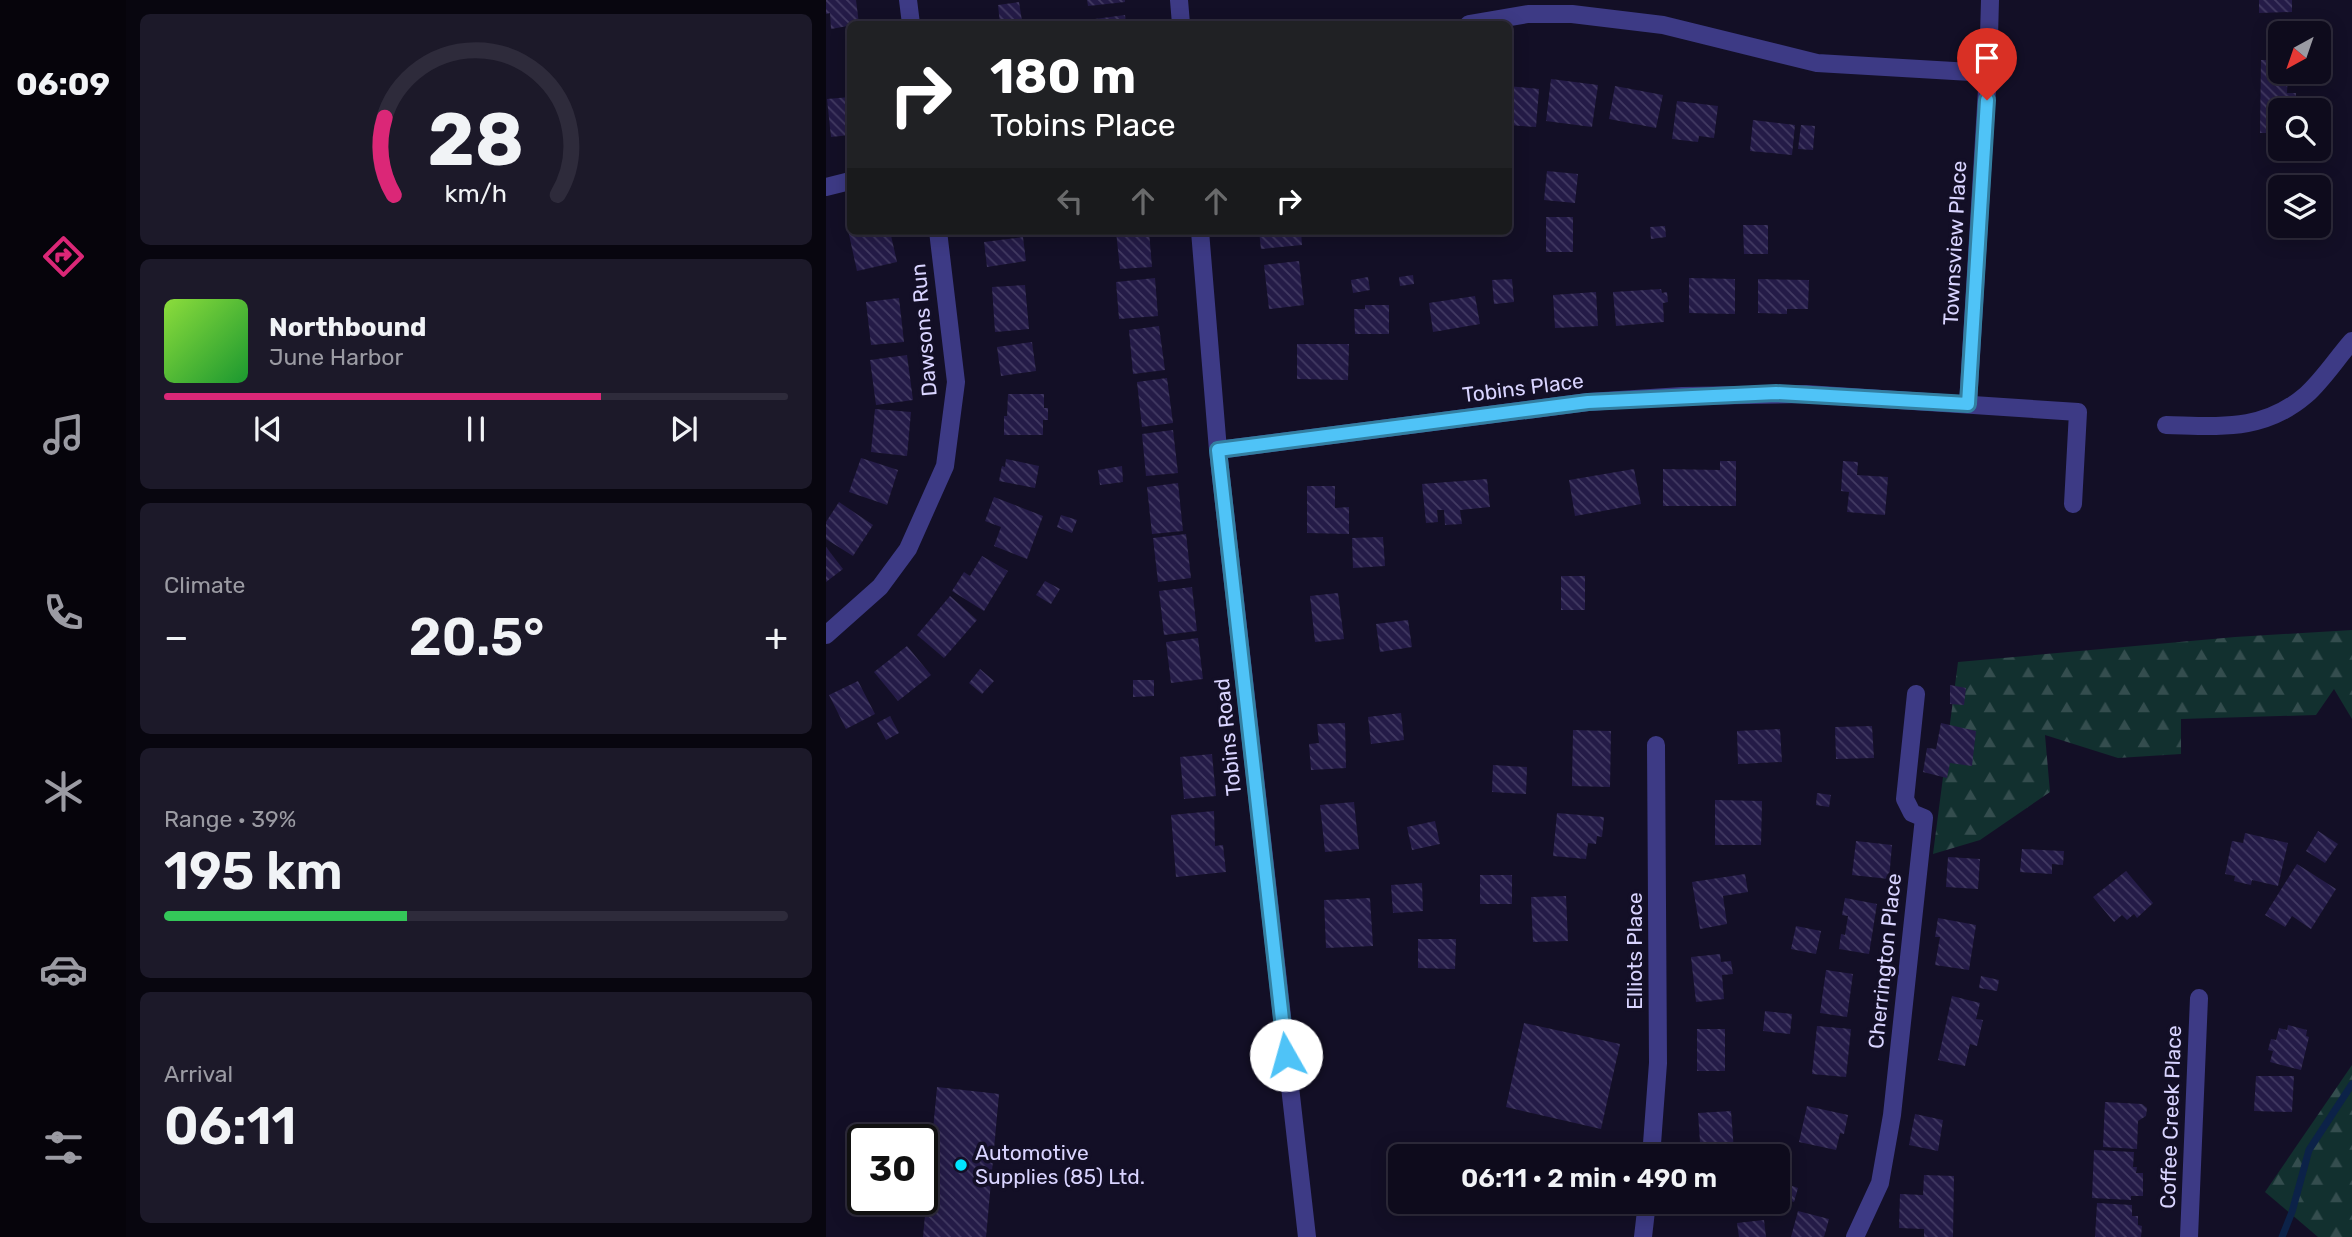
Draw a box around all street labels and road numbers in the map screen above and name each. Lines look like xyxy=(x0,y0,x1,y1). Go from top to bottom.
street label: Townsview Place xyxy=(1938,160,1971,326)
street label: Dawsons Run xyxy=(905,263,942,397)
street label: Tobins Place xyxy=(1461,368,1585,407)
street label: Tobins Road xyxy=(1209,677,1246,797)
street label: Cherrington Place xyxy=(1863,872,1906,1050)
street label: Elliots Place xyxy=(1622,892,1647,1010)
street label: Coffee Creek Place xyxy=(2155,1025,2186,1209)

